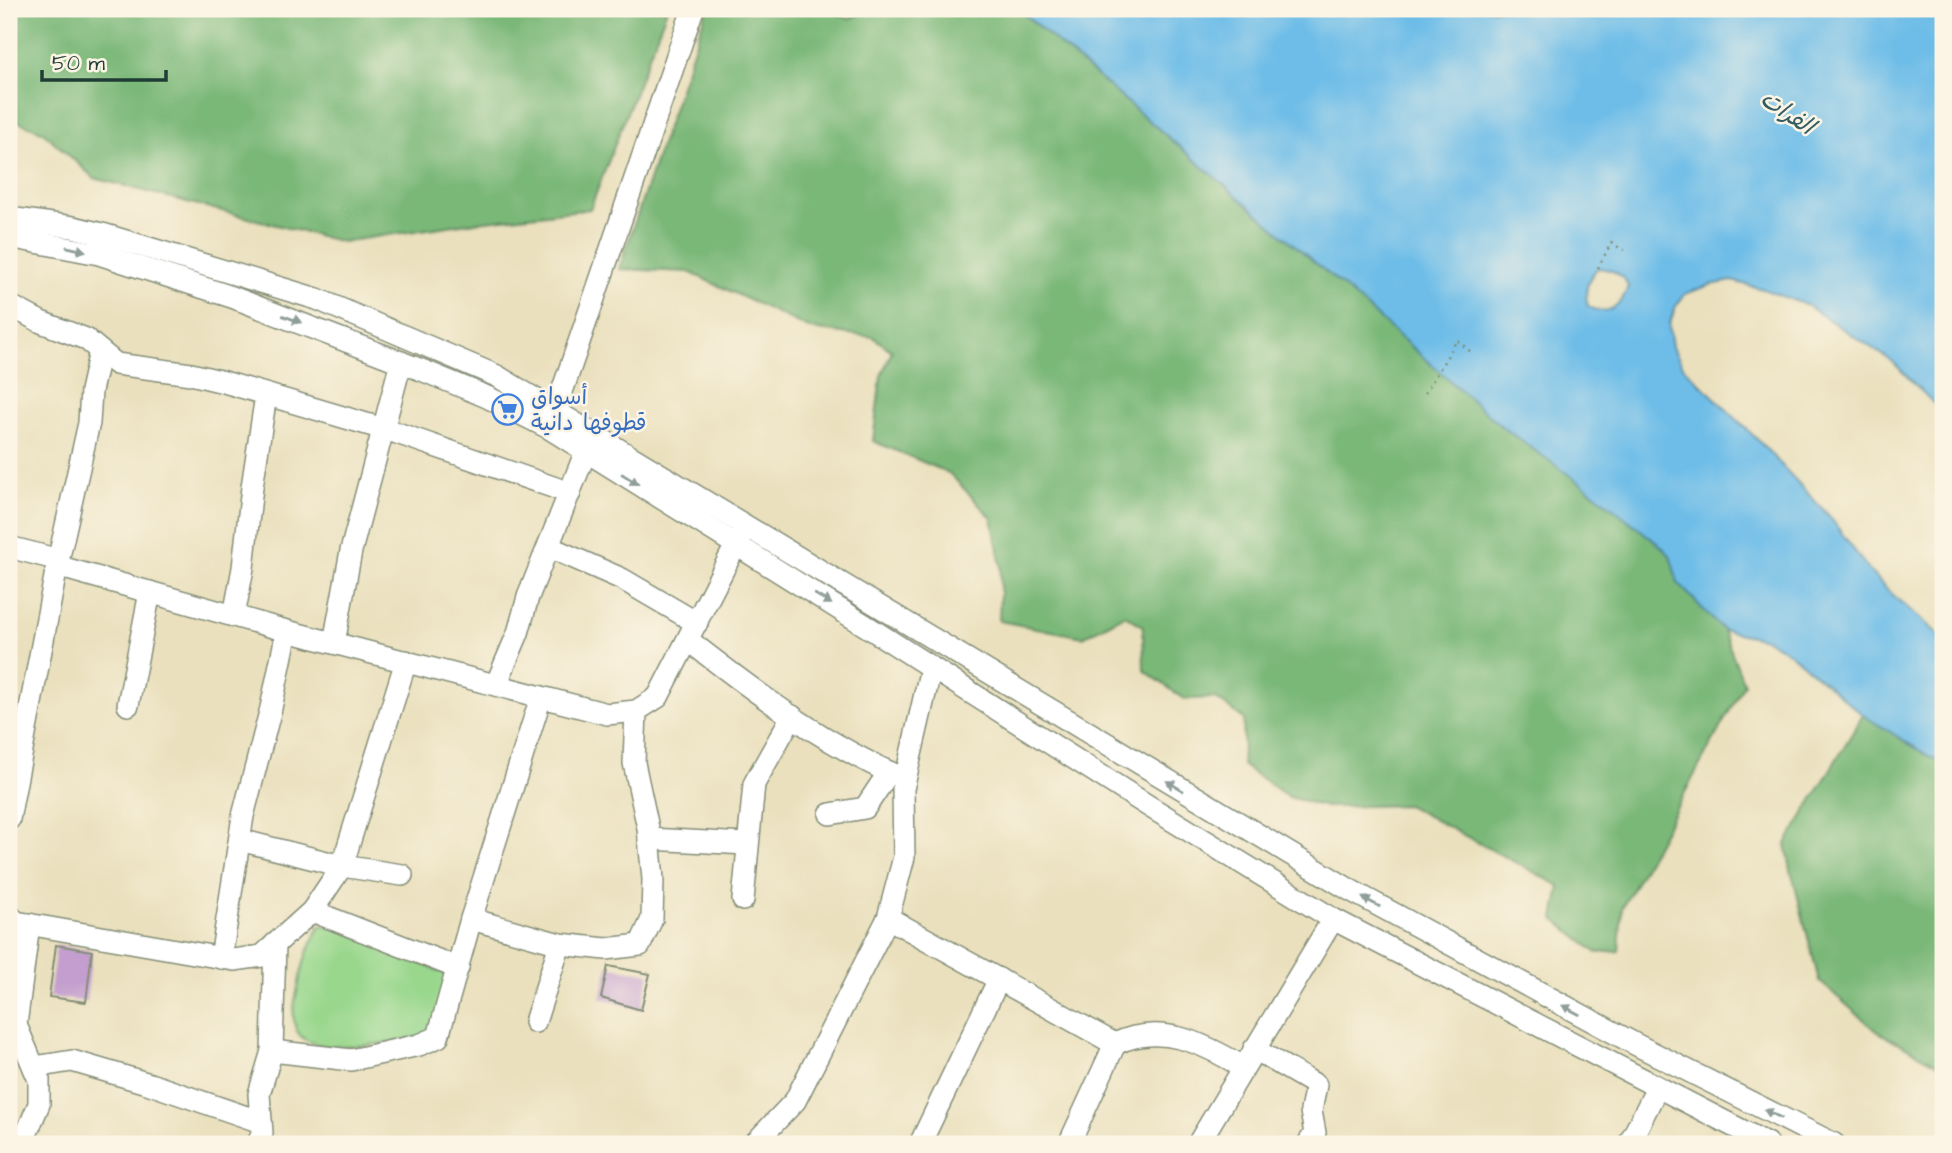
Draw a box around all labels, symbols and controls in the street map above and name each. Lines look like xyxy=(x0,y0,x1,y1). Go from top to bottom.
scale bar xyxy=(42,38,166,82)
text: 50 m xyxy=(52,49,106,78)
water label: الفرات xyxy=(1753,82,1823,145)
one-way arrow xyxy=(65,244,87,255)
one-way arrow xyxy=(282,314,303,325)
place label: أسواق قطوفها دانية xyxy=(531,381,647,439)
supermarket icon: أسواق قطوفها دانية xyxy=(491,393,525,427)
one-way arrow xyxy=(620,473,639,486)
one-way arrow xyxy=(813,593,832,606)
one-way arrow xyxy=(1165,780,1184,792)
one-way arrow xyxy=(1361,896,1380,908)
one-way arrow xyxy=(1561,1004,1581,1016)
one-way arrow xyxy=(1763,1108,1783,1119)

